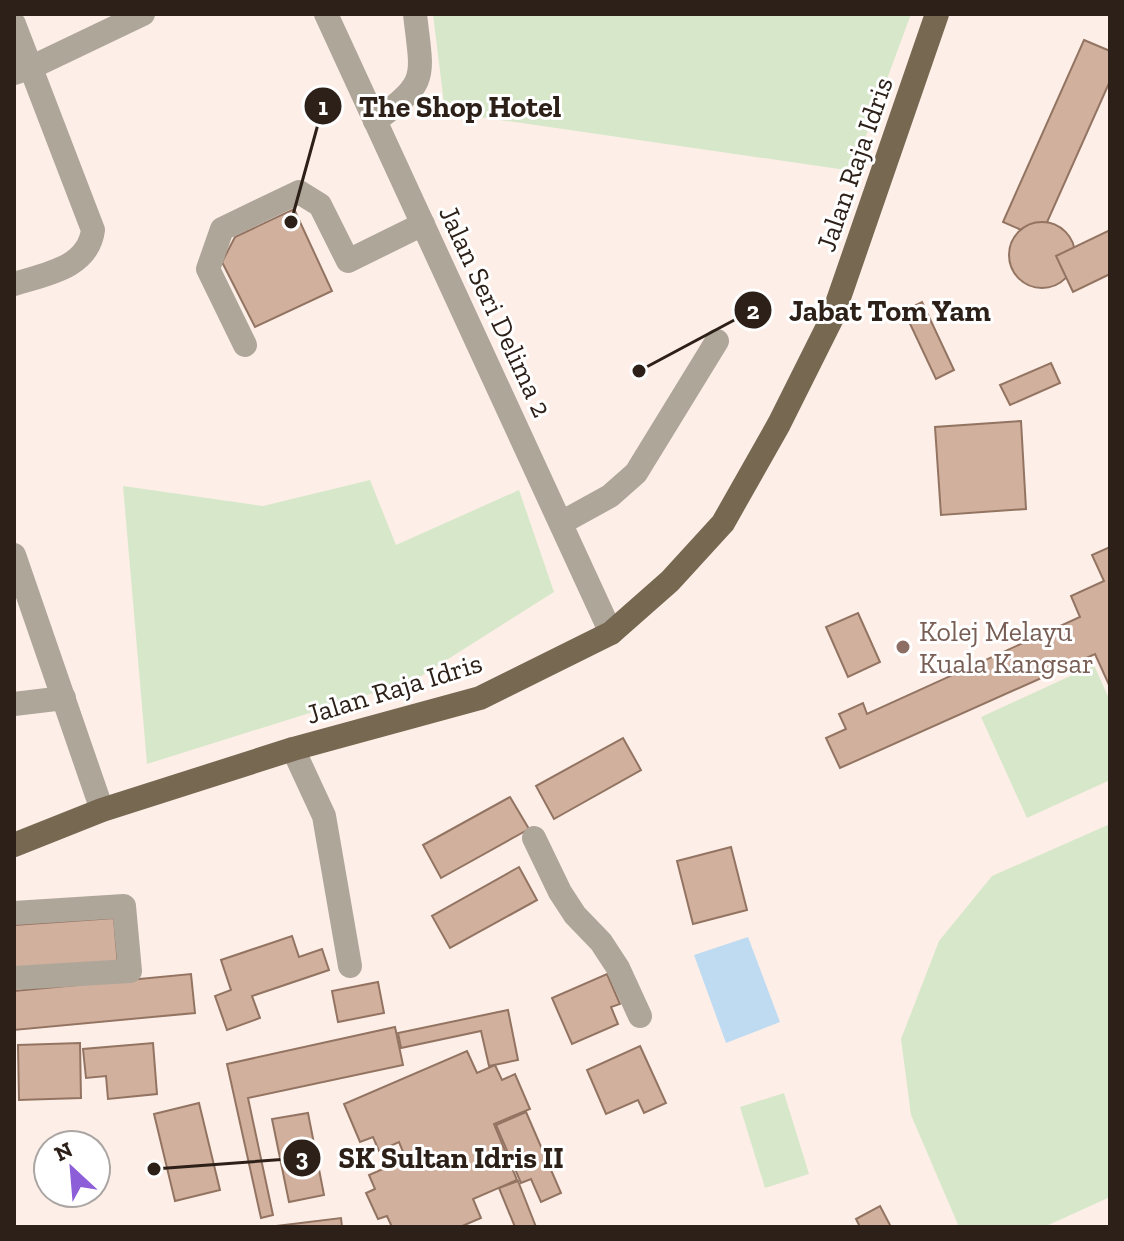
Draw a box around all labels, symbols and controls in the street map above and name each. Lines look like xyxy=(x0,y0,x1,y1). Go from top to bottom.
street label: Jalan Raja Idris xyxy=(809,73,900,256)
callout: The Shop Hotel xyxy=(303,79,577,133)
text: The Shop Hotel xyxy=(359,89,562,125)
text: 1 xyxy=(318,92,328,121)
street label: Jalan Seri Delima 2 xyxy=(432,200,559,422)
callout: Jabat Tom Yam xyxy=(733,283,1008,337)
text: Jabat Tom Yam xyxy=(789,293,991,329)
text: 2 xyxy=(747,296,760,325)
place label: Kolej Melayu Kuala Kangsar xyxy=(919,615,1094,680)
marker: Kolej Melayu Kuala Kangsar xyxy=(894,638,912,656)
street label: Jalan Raja Idris xyxy=(302,646,486,731)
north arrow xyxy=(32,1129,112,1209)
callout: SK Sultan Idris II xyxy=(282,1131,580,1185)
text: N xyxy=(50,1136,77,1167)
text: SK Sultan Idris II xyxy=(338,1140,564,1176)
text: 3 xyxy=(296,1143,309,1172)

